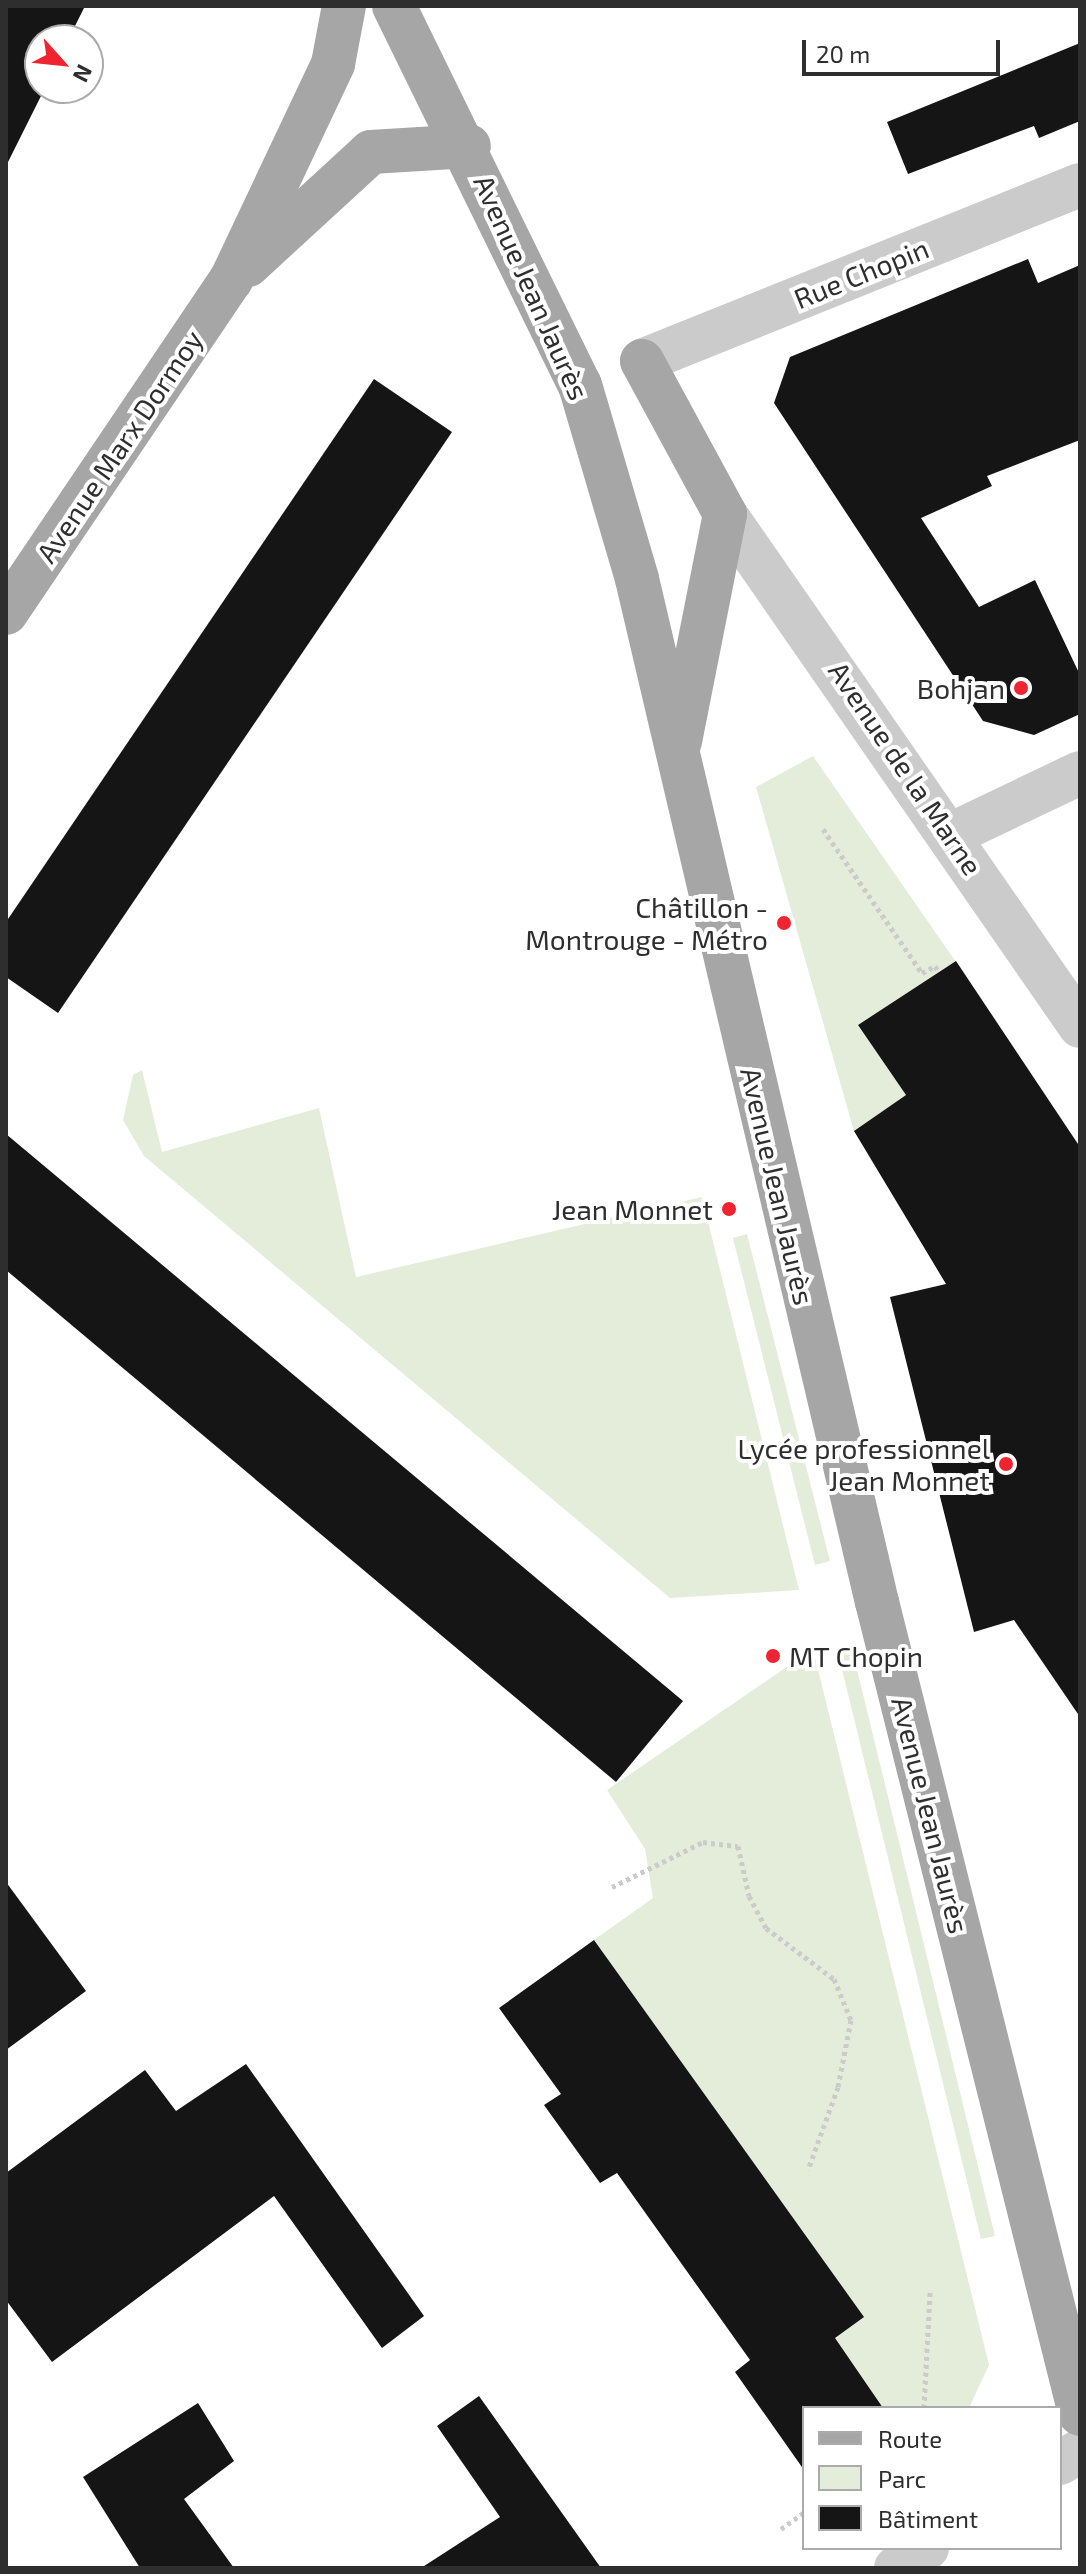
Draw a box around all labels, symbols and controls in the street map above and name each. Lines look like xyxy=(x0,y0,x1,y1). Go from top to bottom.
north arrow xyxy=(24,24,104,104)
scale bar xyxy=(806,24,1004,74)
text: 20 m xyxy=(816,39,870,68)
text: N xyxy=(68,61,99,87)
street label: Avenue Jean Jaurès xyxy=(467,169,597,405)
street label: Rue Chopin xyxy=(789,231,933,315)
street label: Avenue Marx Dormoy xyxy=(29,323,209,569)
street label: Avenue de la Marne xyxy=(822,655,990,881)
place label: Bohjan xyxy=(917,671,1005,705)
marker: Bohjan xyxy=(1012,679,1030,697)
place label: Châtillon - Montrouge - Métro xyxy=(525,890,768,956)
marker: Châtillon - Montrouge - Métro xyxy=(775,914,793,932)
street label: Avenue Jean Jaurès xyxy=(734,1064,822,1308)
place label: Jean Monnet xyxy=(552,1192,713,1226)
marker: Jean Monnet xyxy=(720,1200,738,1218)
place label: Lycée professionnel Jean Monnet xyxy=(737,1431,990,1497)
marker: Lycée professionnel Jean Monnet xyxy=(997,1455,1015,1473)
place label: MT Chopin xyxy=(789,1639,924,1673)
marker: MT Chopin xyxy=(764,1647,782,1665)
street label: Avenue Jean Jaurès xyxy=(885,1693,977,1937)
legend xyxy=(802,2406,1062,2550)
text: Route xyxy=(878,2424,942,2453)
text: Parc xyxy=(878,2464,926,2493)
text: Bâtiment xyxy=(878,2504,978,2533)

